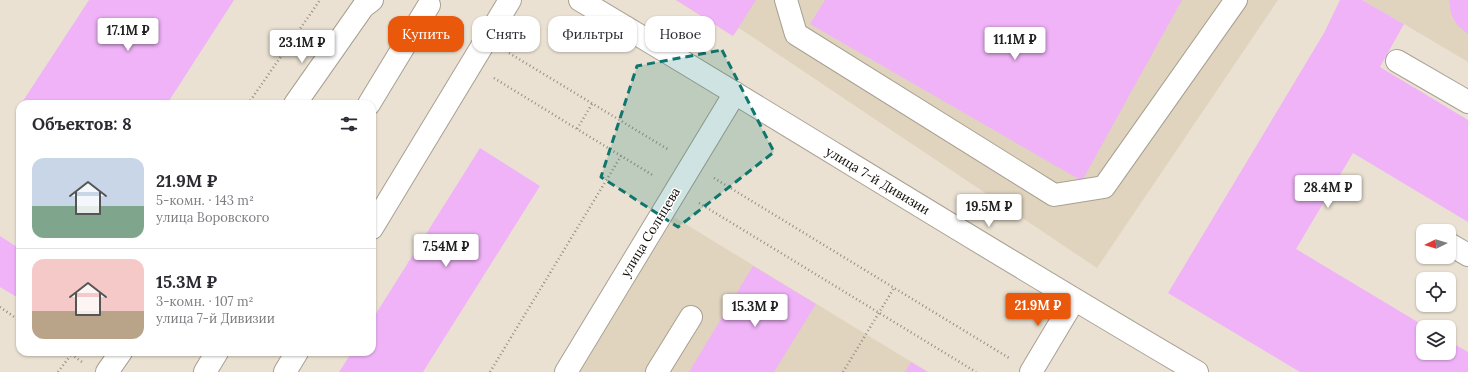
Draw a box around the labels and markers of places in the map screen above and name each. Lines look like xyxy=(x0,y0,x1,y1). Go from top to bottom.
pin: 17.1M ₽ xyxy=(91,18,165,52)
pin: 11.1M ₽ xyxy=(978,27,1052,61)
pin: 23.1M ₽ xyxy=(265,30,339,64)
pin: 28.4M ₽ xyxy=(1291,175,1365,209)
pin: 19.5M ₽ xyxy=(952,194,1026,228)
pin: 7.54M ₽ xyxy=(409,234,483,268)
pin: 21.9M ₽ xyxy=(1001,293,1075,327)
pin: 15.3M ₽ xyxy=(718,294,792,328)

